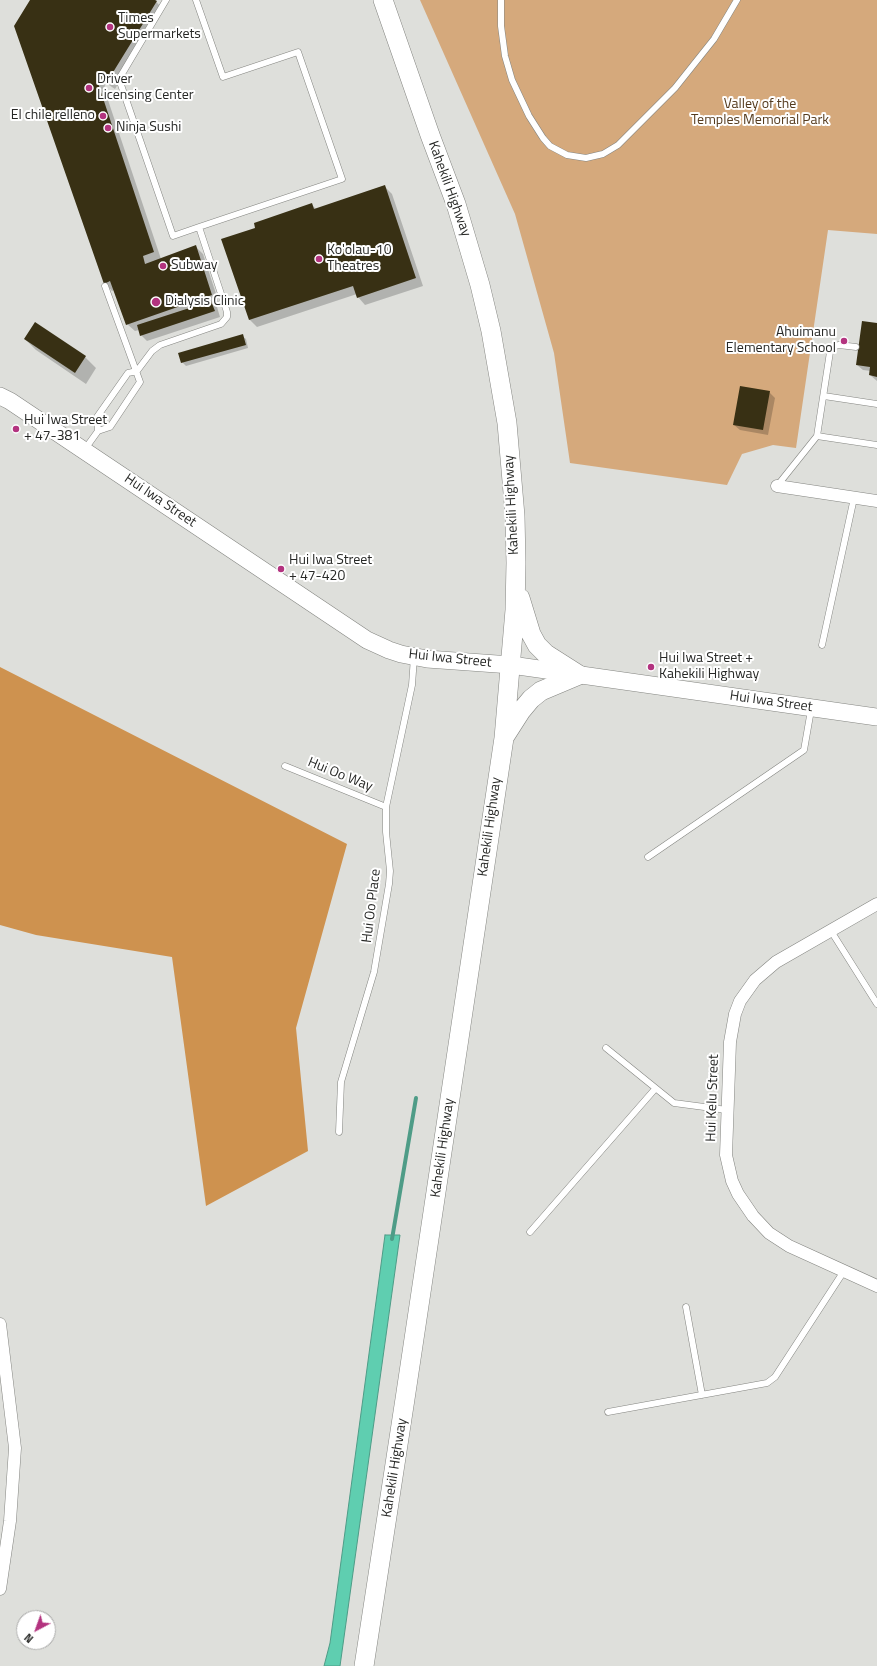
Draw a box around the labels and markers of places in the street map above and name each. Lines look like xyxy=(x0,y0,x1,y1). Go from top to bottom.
place label: Times Supermarkets xyxy=(118,11,201,44)
marker: Times Supermarkets xyxy=(105,22,115,32)
place label: Driver Licensing Center xyxy=(97,72,194,104)
marker: Driver Licensing Center xyxy=(84,83,94,93)
place label: El chile relleno xyxy=(11,108,95,124)
marker: El chile relleno xyxy=(98,111,108,121)
place label: Ninja Sushi xyxy=(116,120,181,136)
marker: Ninja Sushi xyxy=(103,123,113,133)
place label: Ko'olau-10 Theatres xyxy=(327,243,392,276)
marker: Ko'olau-10 Theatres xyxy=(314,254,324,264)
place label: Subway xyxy=(171,258,218,274)
marker: Subway xyxy=(158,261,168,271)
place label: Dialysis Clinic xyxy=(165,294,244,310)
marker: Dialysis Clinic xyxy=(150,296,162,308)
place label: Ahuimanu Elementary School xyxy=(726,325,836,358)
marker: Ahuimanu Elementary School xyxy=(839,336,849,346)
place label: Hui Iwa Street + 47-381 xyxy=(24,413,107,446)
marker: Hui Iwa Street + 47-381 xyxy=(11,424,21,434)
place label: Hui Iwa Street + 47-420 xyxy=(289,553,372,586)
marker: Hui Iwa Street + 47-420 xyxy=(276,564,286,574)
place label: Hui Iwa Street + Kahekili Highway xyxy=(659,651,759,684)
marker: Hui Iwa Street + Kahekili Highway xyxy=(646,662,656,672)

